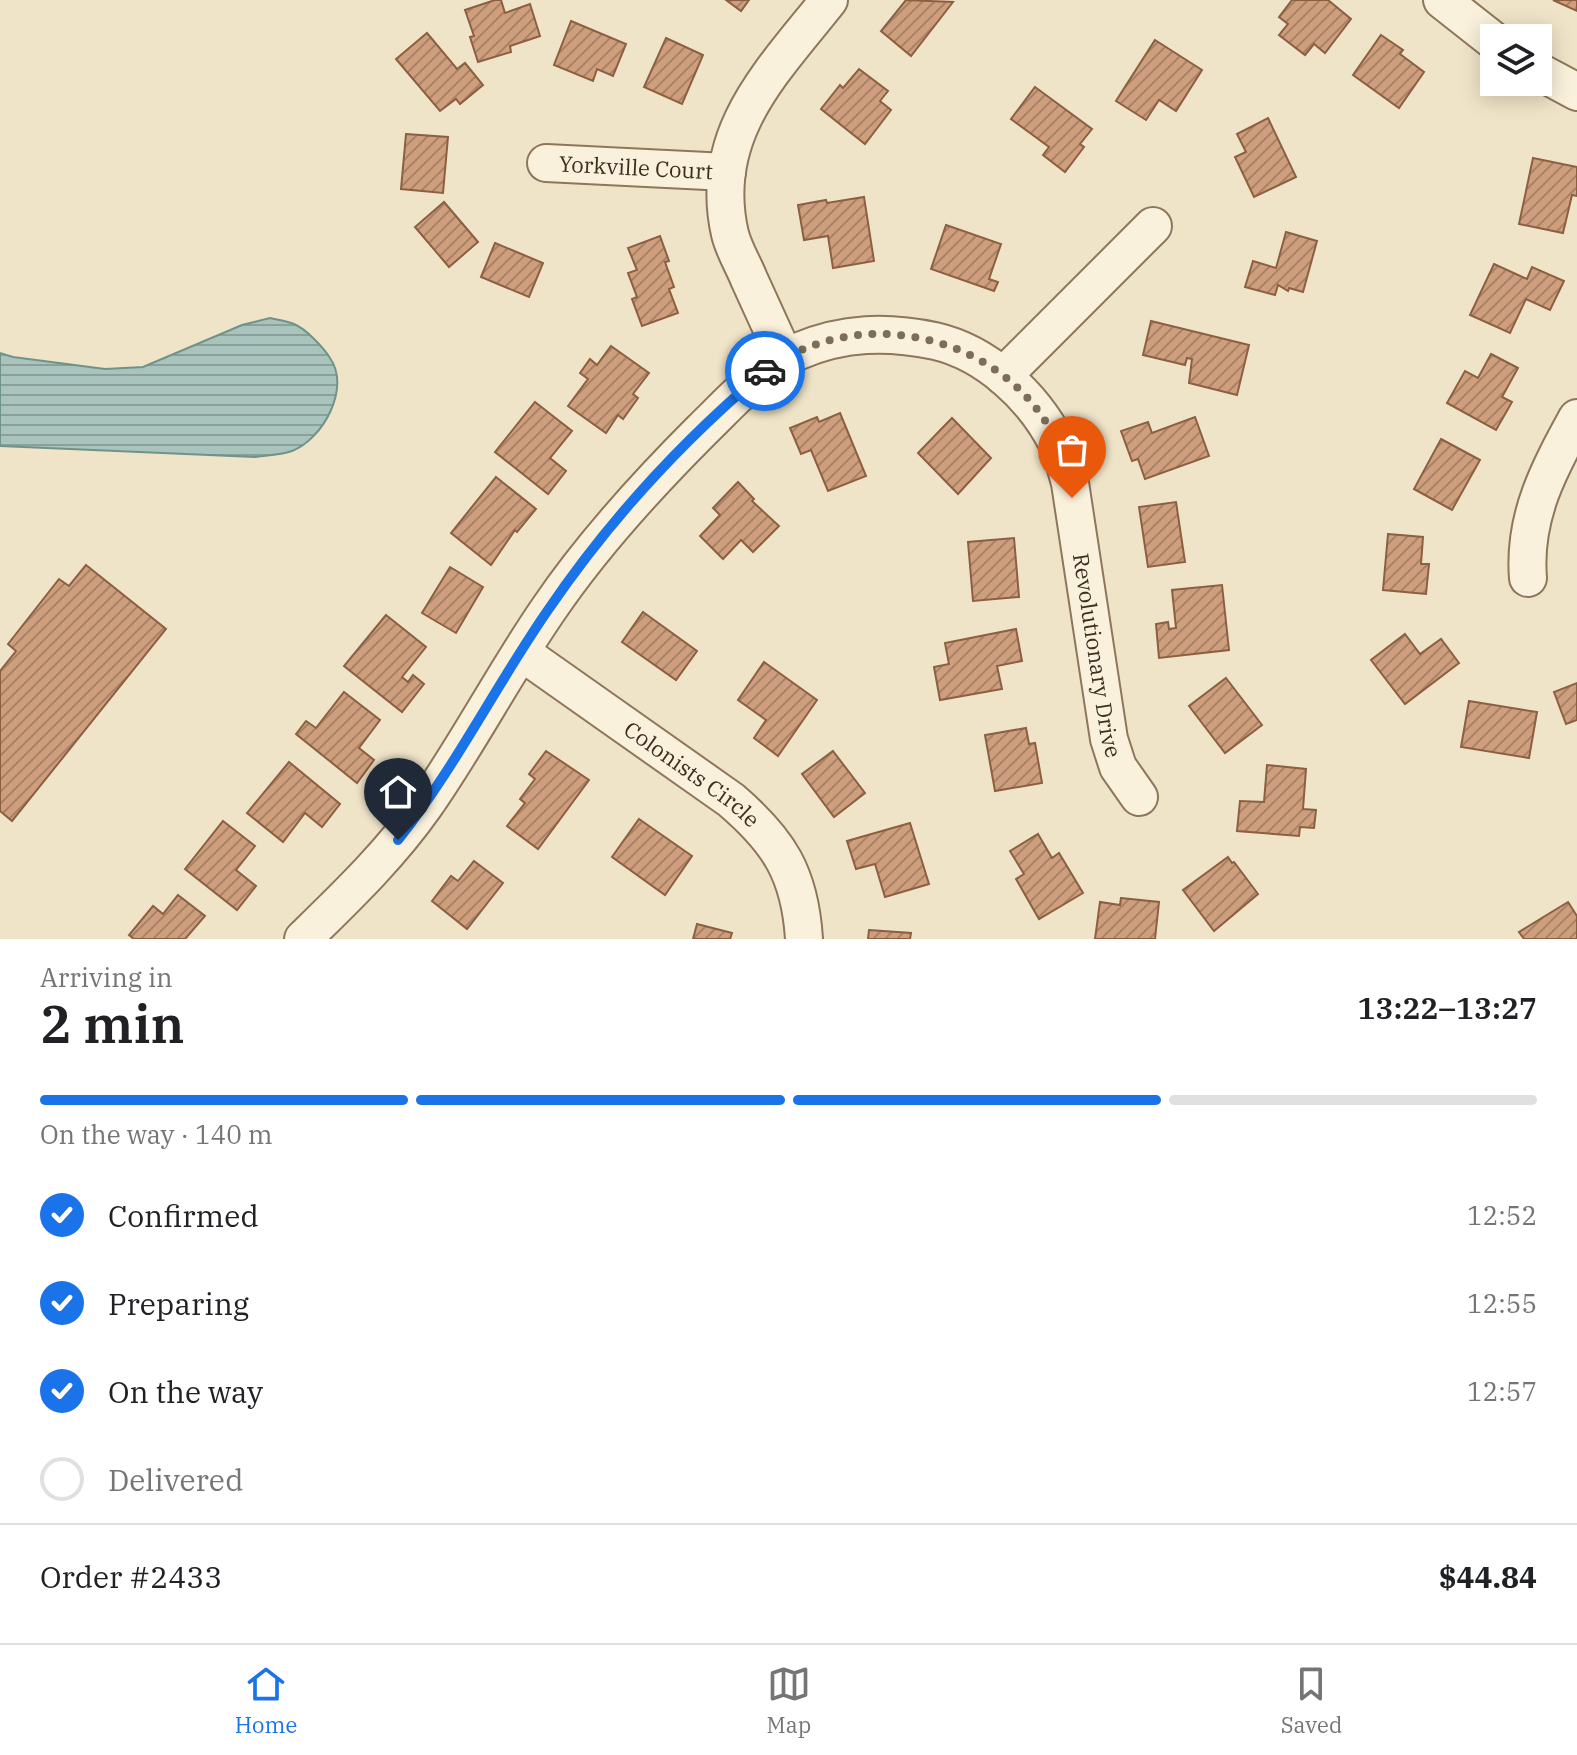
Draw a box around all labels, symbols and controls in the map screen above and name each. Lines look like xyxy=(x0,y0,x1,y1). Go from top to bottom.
map controls xyxy=(1480,24,1552,96)
button: layers xyxy=(1480,24,1552,96)
street label: Yorkville Court xyxy=(558,149,714,185)
courier xyxy=(725,331,805,411)
icon: car xyxy=(743,349,787,393)
pin xyxy=(1038,416,1106,498)
icon: bag xyxy=(1050,428,1094,472)
street label: Revolutionary Drive xyxy=(1067,551,1129,761)
street label: Colonists Circle xyxy=(619,714,766,833)
pin xyxy=(364,758,432,840)
icon: home xyxy=(376,770,420,814)
text: Arriving in xyxy=(40,960,173,994)
text: 13:22–13:27 xyxy=(1357,988,1537,1027)
text: 2 min xyxy=(40,990,185,1057)
text: On the way · 140 m xyxy=(40,1117,273,1151)
icon: check xyxy=(40,1193,84,1237)
text: Confirmed xyxy=(108,1196,259,1235)
text: 12:52 xyxy=(1467,1198,1537,1232)
icon: check xyxy=(40,1281,84,1325)
text: Preparing xyxy=(108,1284,249,1323)
text: 12:55 xyxy=(1467,1286,1537,1320)
icon: check xyxy=(40,1369,84,1413)
text: On the way xyxy=(108,1372,263,1411)
text: 12:57 xyxy=(1467,1374,1537,1408)
text: Delivered xyxy=(108,1460,243,1499)
text: Order #2433 xyxy=(40,1557,222,1596)
text: $44.84 xyxy=(1439,1557,1537,1596)
tab: Home xyxy=(235,1662,297,1739)
tab: Map xyxy=(767,1662,811,1739)
tab: Saved xyxy=(1281,1662,1342,1739)

